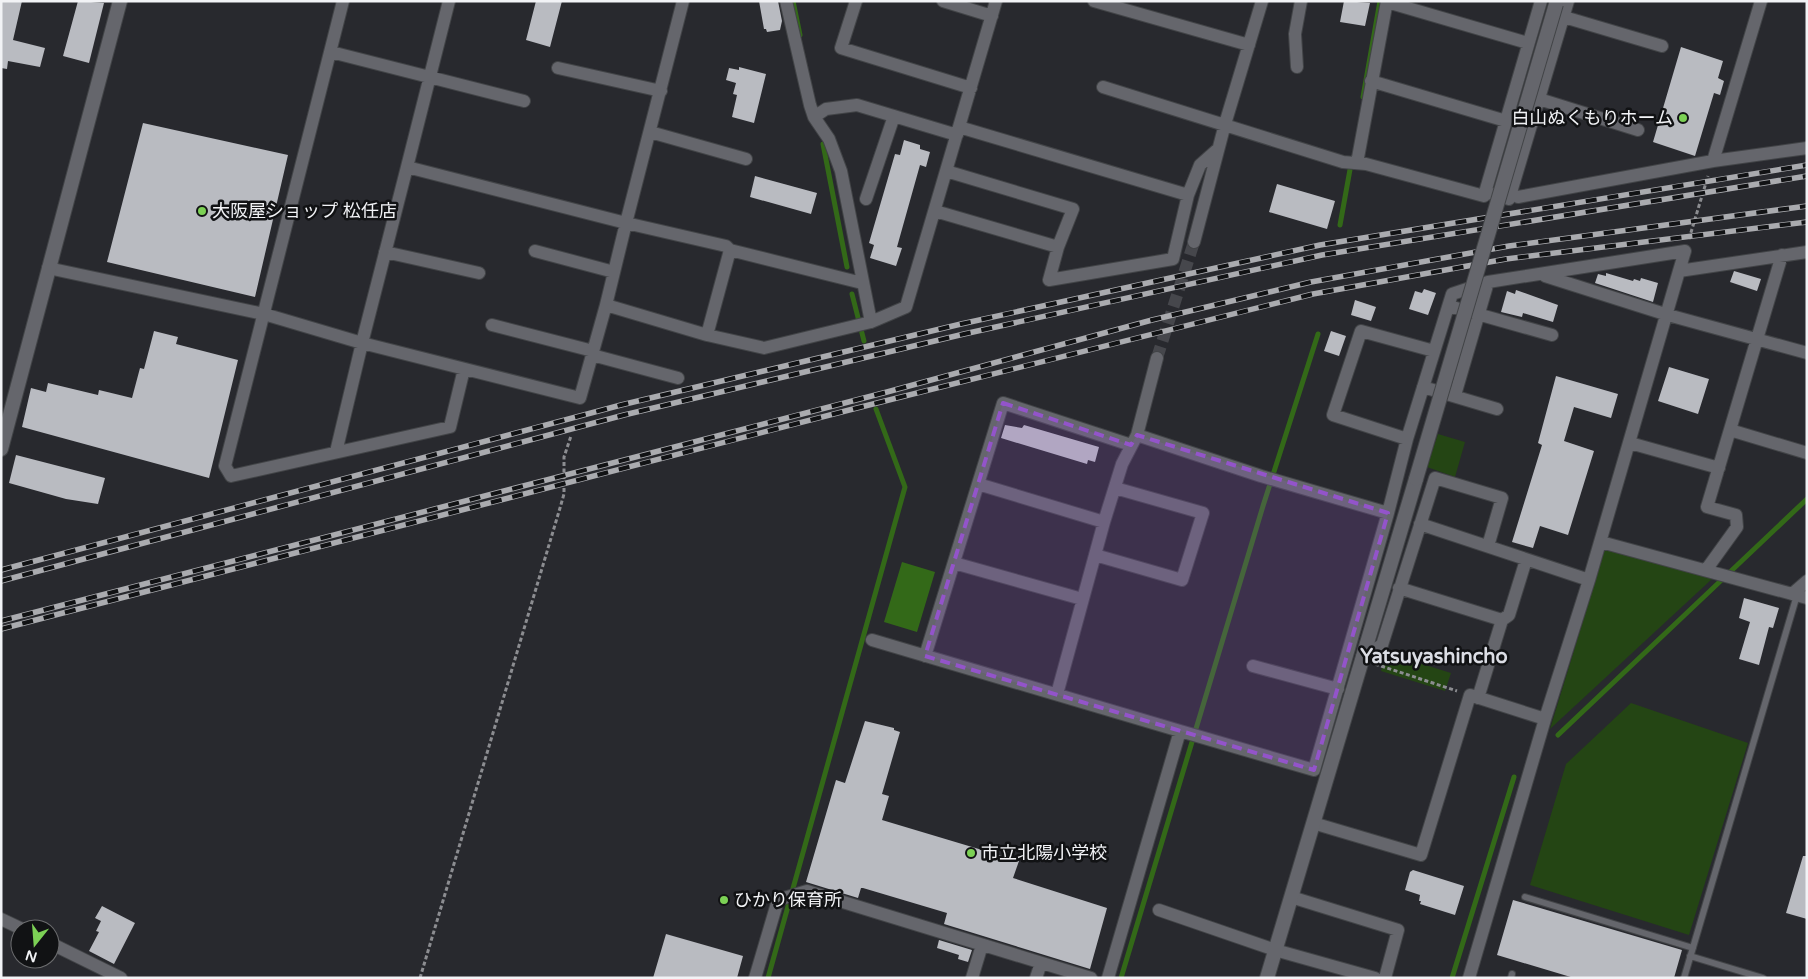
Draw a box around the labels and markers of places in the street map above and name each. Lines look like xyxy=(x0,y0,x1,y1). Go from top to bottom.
place label: 白山ぬくもりホーム xyxy=(1512,107,1673,129)
marker: 白山ぬくもりホーム xyxy=(1677,112,1689,124)
place label: 大阪屋ショップ 松任店 xyxy=(212,200,397,222)
marker: 大阪屋ショップ 松任店 xyxy=(196,205,208,217)
place label: 市立北陽小学校 xyxy=(981,842,1107,864)
marker: 市立北陽小学校 xyxy=(965,847,977,859)
place label: ひかり保育所 xyxy=(734,889,842,911)
marker: ひかり保育所 xyxy=(718,894,730,906)

